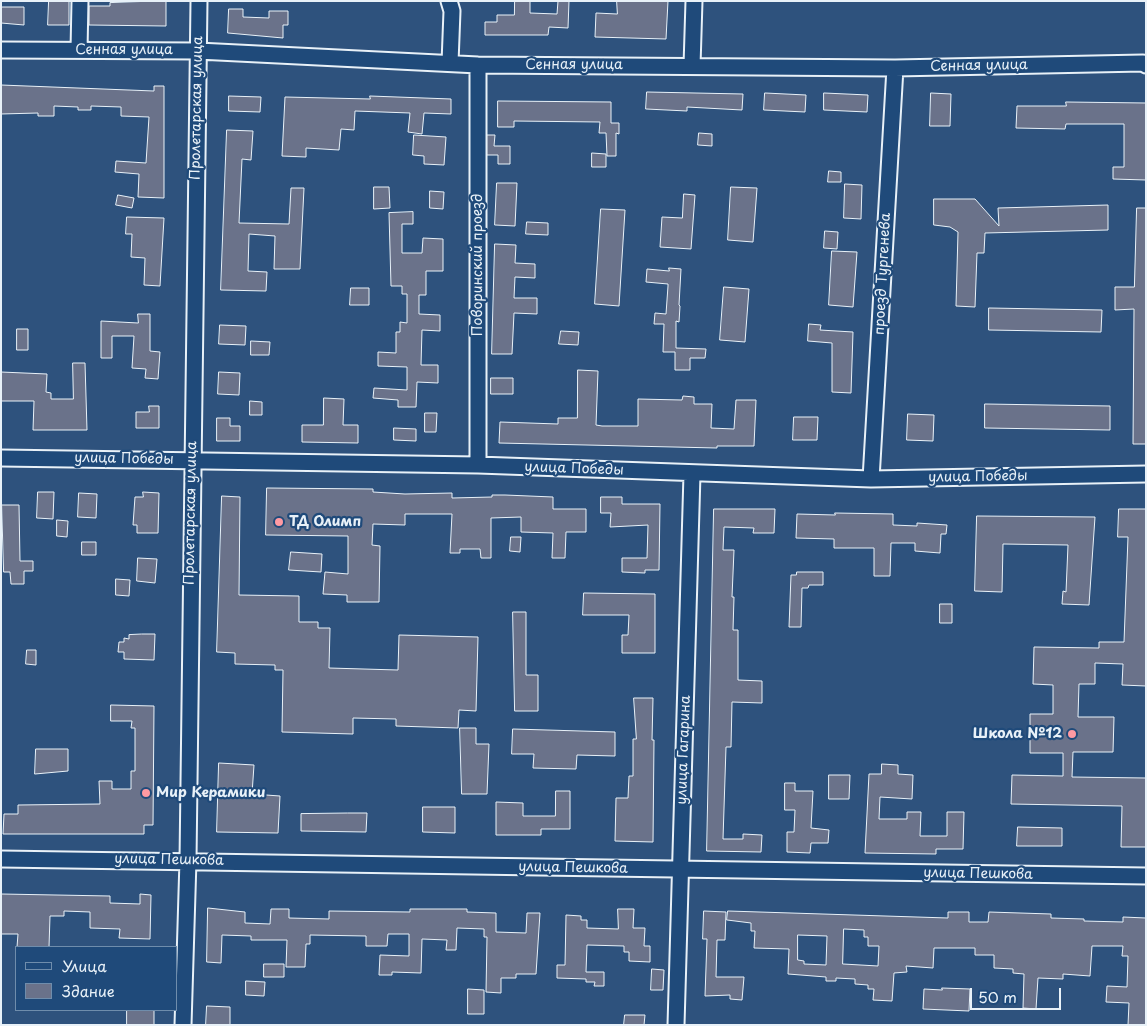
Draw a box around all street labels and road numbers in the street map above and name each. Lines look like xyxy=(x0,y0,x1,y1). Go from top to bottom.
street label: Пролетарская улица xyxy=(187,36,207,180)
street label: Сенная улица xyxy=(75,42,173,58)
street label: Сенная улица xyxy=(525,57,623,73)
street label: Сенная улица xyxy=(930,57,1028,75)
street label: Поворинский проезд xyxy=(470,194,486,336)
street label: проезд Тургенева xyxy=(871,212,895,336)
street label: Пролетарская улица xyxy=(181,441,201,585)
street label: улица Победы xyxy=(74,450,174,468)
street label: улица Победы xyxy=(524,459,624,479)
street label: улица Победы xyxy=(928,468,1028,486)
street label: улица Гагарина xyxy=(674,695,694,805)
street label: улица Пешкова xyxy=(114,851,224,869)
street label: улица Пешкова xyxy=(518,859,628,877)
street label: улица Пешкова xyxy=(923,865,1033,883)

